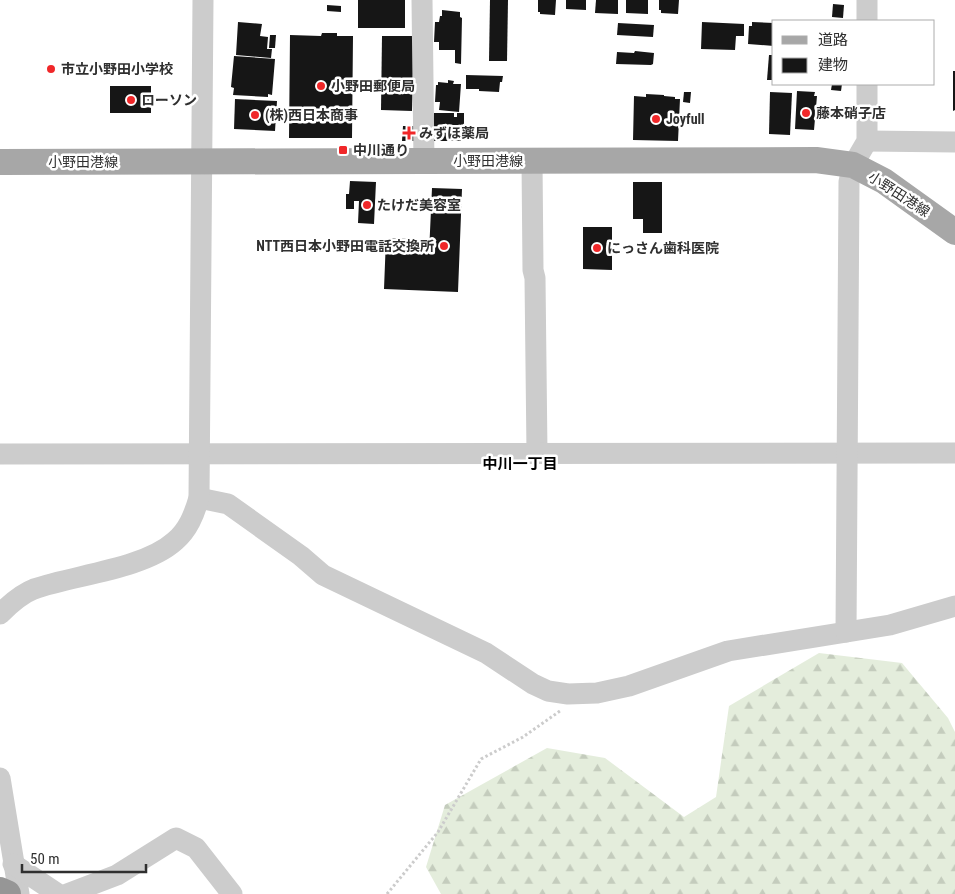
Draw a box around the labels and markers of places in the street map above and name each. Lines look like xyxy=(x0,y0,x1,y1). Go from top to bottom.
place label: 市立小野田小学校 xyxy=(61,61,173,77)
marker: 市立小野田小学校 xyxy=(45,63,57,75)
place label: 小野田郵便局 xyxy=(331,78,415,94)
marker: 小野田郵便局 xyxy=(315,80,327,92)
place label: ローソン xyxy=(141,92,197,108)
marker: ローソン xyxy=(125,94,137,106)
place label: 藤本硝子店 xyxy=(816,105,886,121)
place label: (株)西日本商事 xyxy=(265,107,358,124)
marker: 藤本硝子店 xyxy=(800,107,812,119)
marker: (株)西日本商事 xyxy=(249,109,261,121)
place label: Joyfull xyxy=(666,111,705,127)
marker: Joyfull xyxy=(650,113,662,125)
place label: みずほ薬局 xyxy=(419,125,489,141)
marker: みずほ薬局 xyxy=(403,127,415,139)
place label: 中川通り xyxy=(353,142,409,158)
marker: 中川通り xyxy=(337,144,349,156)
place label: たけだ美容室 xyxy=(377,197,461,213)
marker: たけだ美容室 xyxy=(361,199,373,211)
place label: NTT西日本小野田電話交換所 xyxy=(256,238,434,254)
marker: NTT西日本小野田電話交換所 xyxy=(438,240,450,252)
place label: にっさん歯科医院 xyxy=(607,240,719,256)
marker: にっさん歯科医院 xyxy=(591,242,603,254)

